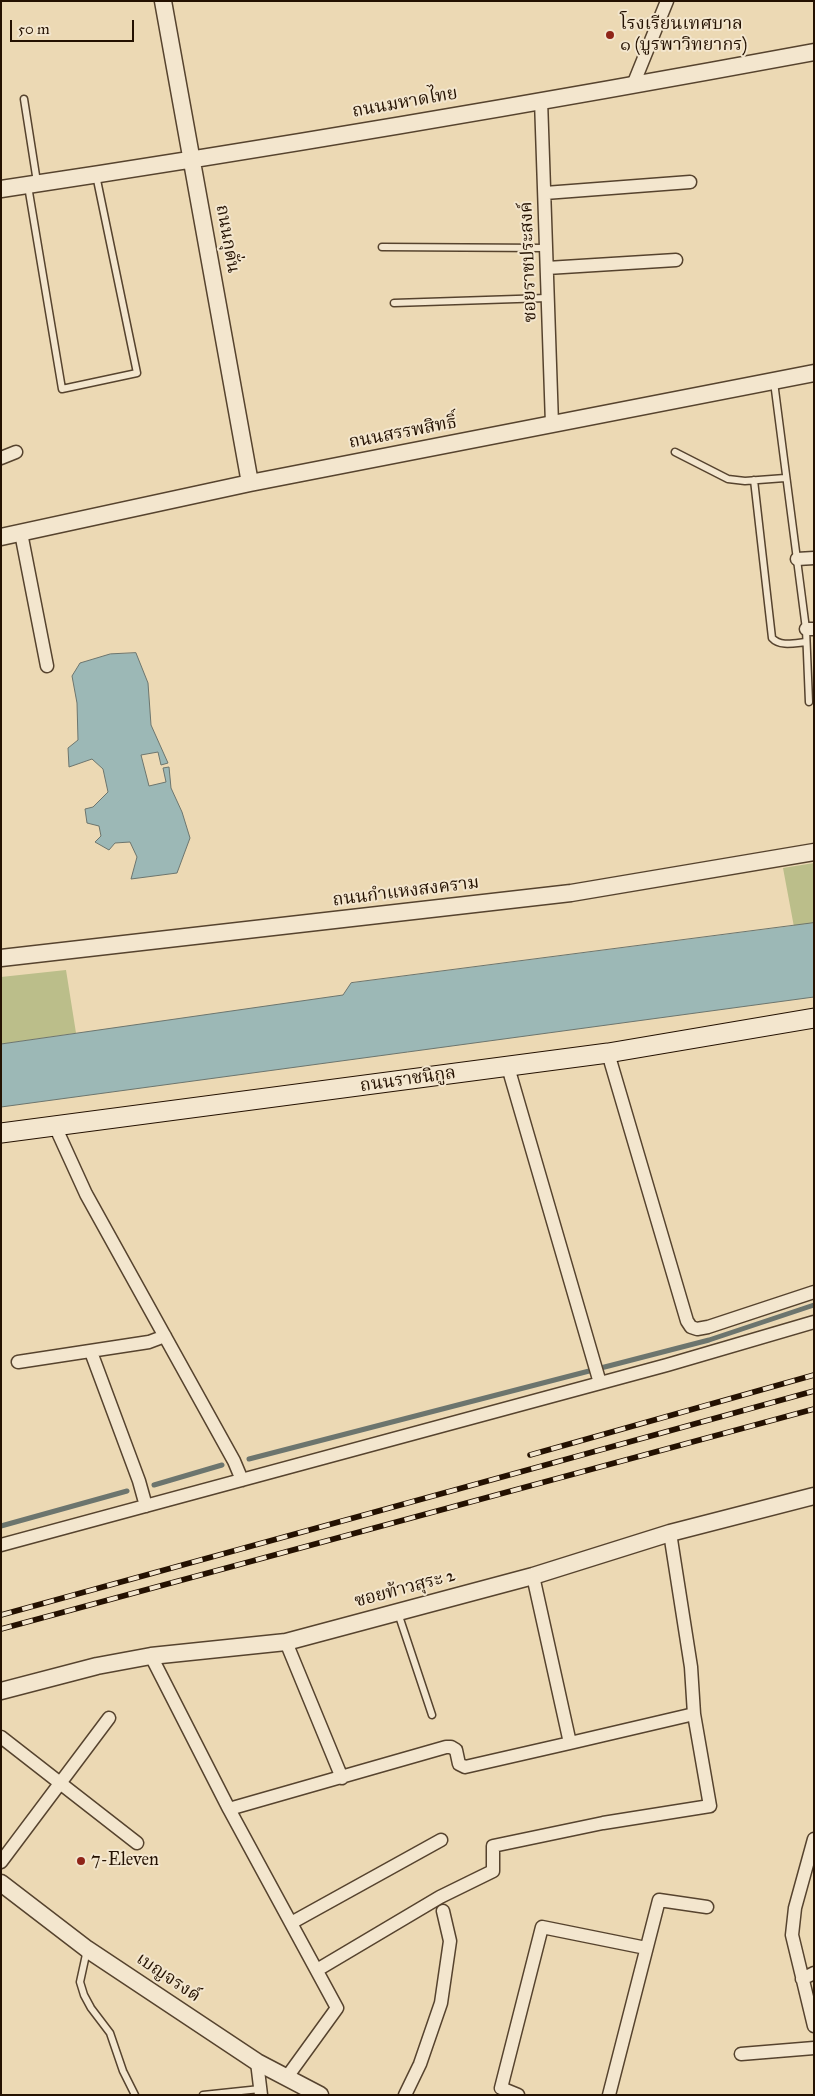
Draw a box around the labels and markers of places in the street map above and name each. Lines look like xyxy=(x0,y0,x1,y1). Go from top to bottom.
place label: โรงเรียนเทศบาล ๑ (บูรพาวิทยากร) xyxy=(620,14,747,56)
marker: โรงเรียนเทศบาล ๑ (บูรพาวิทยากร) xyxy=(604,29,616,41)
place label: 7-Eleven xyxy=(91,1850,159,1872)
marker: 7-Eleven xyxy=(75,1855,87,1867)

